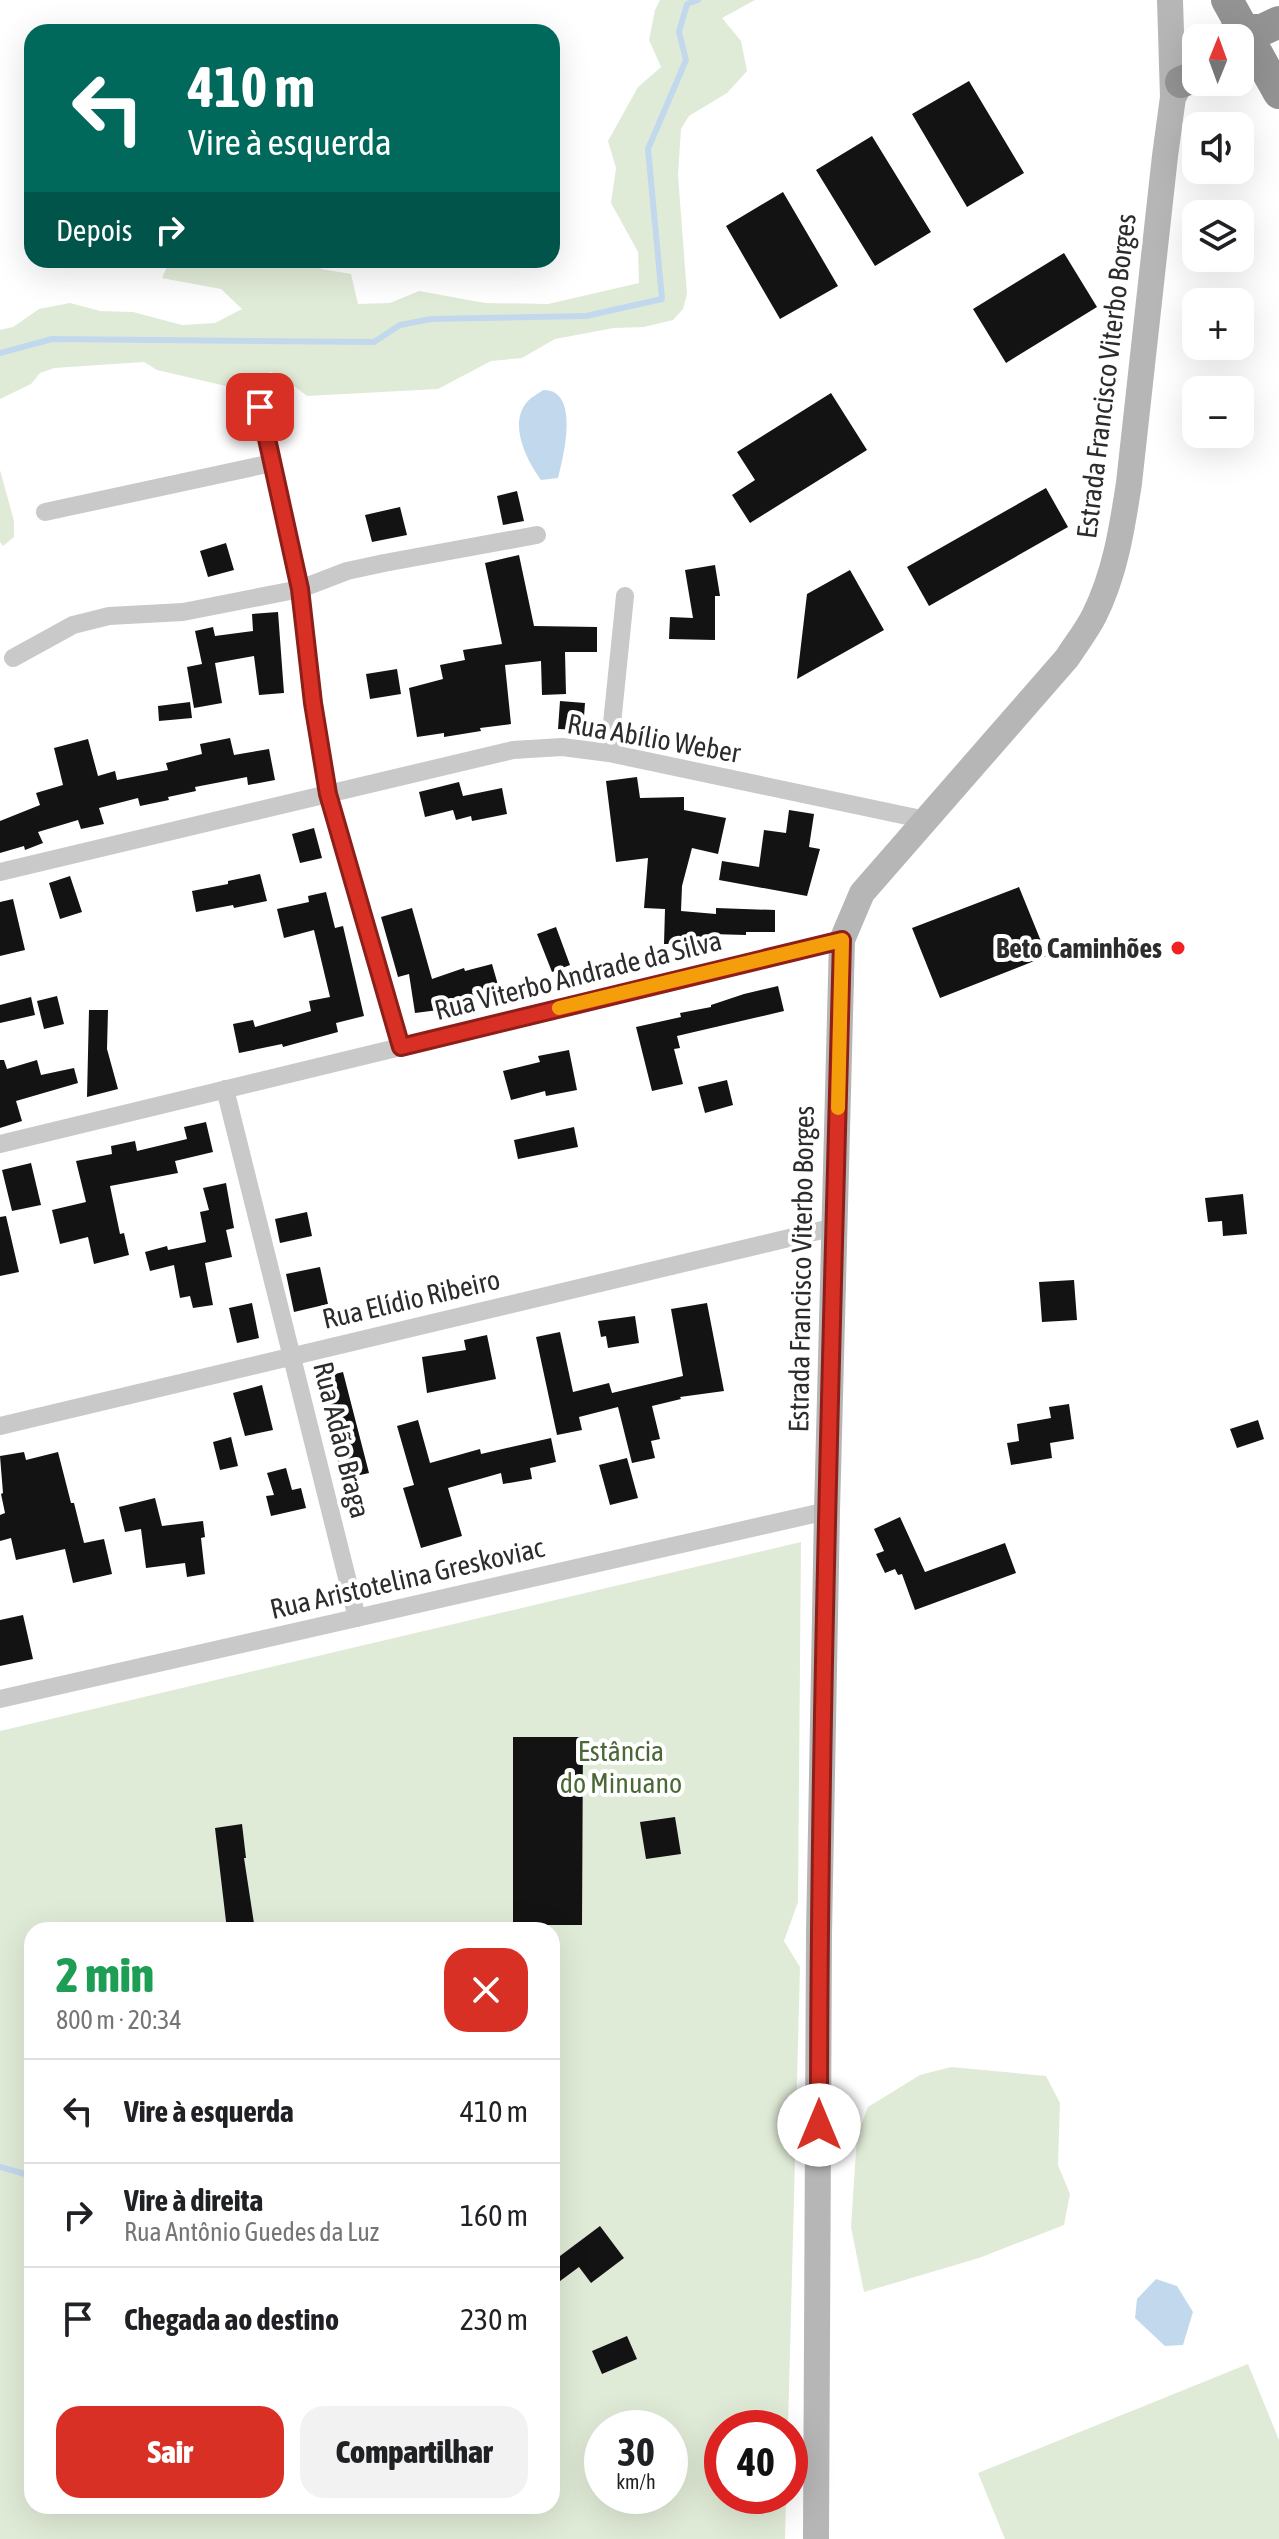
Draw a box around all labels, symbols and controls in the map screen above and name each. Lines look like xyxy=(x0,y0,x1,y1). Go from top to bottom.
north arrow xyxy=(1182,24,1254,96)
map controls xyxy=(1182,24,1254,448)
text: 410 m xyxy=(188,55,315,119)
icon: left xyxy=(56,56,160,160)
button: sound xyxy=(1182,112,1254,184)
text: Vire à esquerda xyxy=(188,121,392,163)
button: layers xyxy=(1182,200,1254,272)
icon: right xyxy=(148,208,192,252)
street label: Estrada Francisco Viterbo Borges xyxy=(1070,212,1142,540)
text: Depois xyxy=(56,213,132,247)
button: + xyxy=(1182,288,1254,360)
pin xyxy=(226,373,294,441)
button: − xyxy=(1182,376,1254,448)
icon: arrive xyxy=(238,385,282,429)
street label: Rua Abílio Weber xyxy=(565,707,744,769)
street label: Rua Viterbo Andrade da Silva xyxy=(431,924,725,1026)
place label: Beto Caminhões xyxy=(996,932,1162,964)
marker: Beto Caminhões xyxy=(1169,939,1187,957)
street label: Estrada Francisco Viterbo Borges xyxy=(782,1105,820,1433)
street label: Rua Elídio Ribeiro xyxy=(319,1263,503,1335)
street label: Rua Adão Braga xyxy=(307,1359,377,1521)
street label: Rua Aristotelina Greskoviac xyxy=(267,1531,548,1625)
park label: Estância do Minuano xyxy=(560,1735,682,1799)
text: 2 min xyxy=(56,1947,154,2002)
button: close xyxy=(444,1948,528,2032)
text: 800 m · 20:34 xyxy=(56,2005,182,2035)
position arrow xyxy=(777,2083,861,2167)
icon: left xyxy=(56,2089,100,2133)
text: Vire à esquerda xyxy=(124,2094,294,2128)
text: 410 m xyxy=(460,2094,528,2128)
text: Vire à direita xyxy=(124,2183,263,2217)
icon: right xyxy=(56,2193,100,2237)
text: 160 m xyxy=(460,2198,528,2232)
text: Rua Antônio Guedes da Luz xyxy=(124,2217,379,2247)
icon: arrive xyxy=(56,2297,100,2341)
text: Chegada ao destino xyxy=(124,2302,339,2336)
text: 230 m xyxy=(460,2302,528,2336)
button: Sair xyxy=(56,2406,284,2498)
button: Compartilhar xyxy=(300,2406,528,2498)
speed limit sign: 40 xyxy=(704,2410,808,2514)
text: 30 xyxy=(617,2429,655,2474)
text: km/h xyxy=(616,2470,656,2493)

